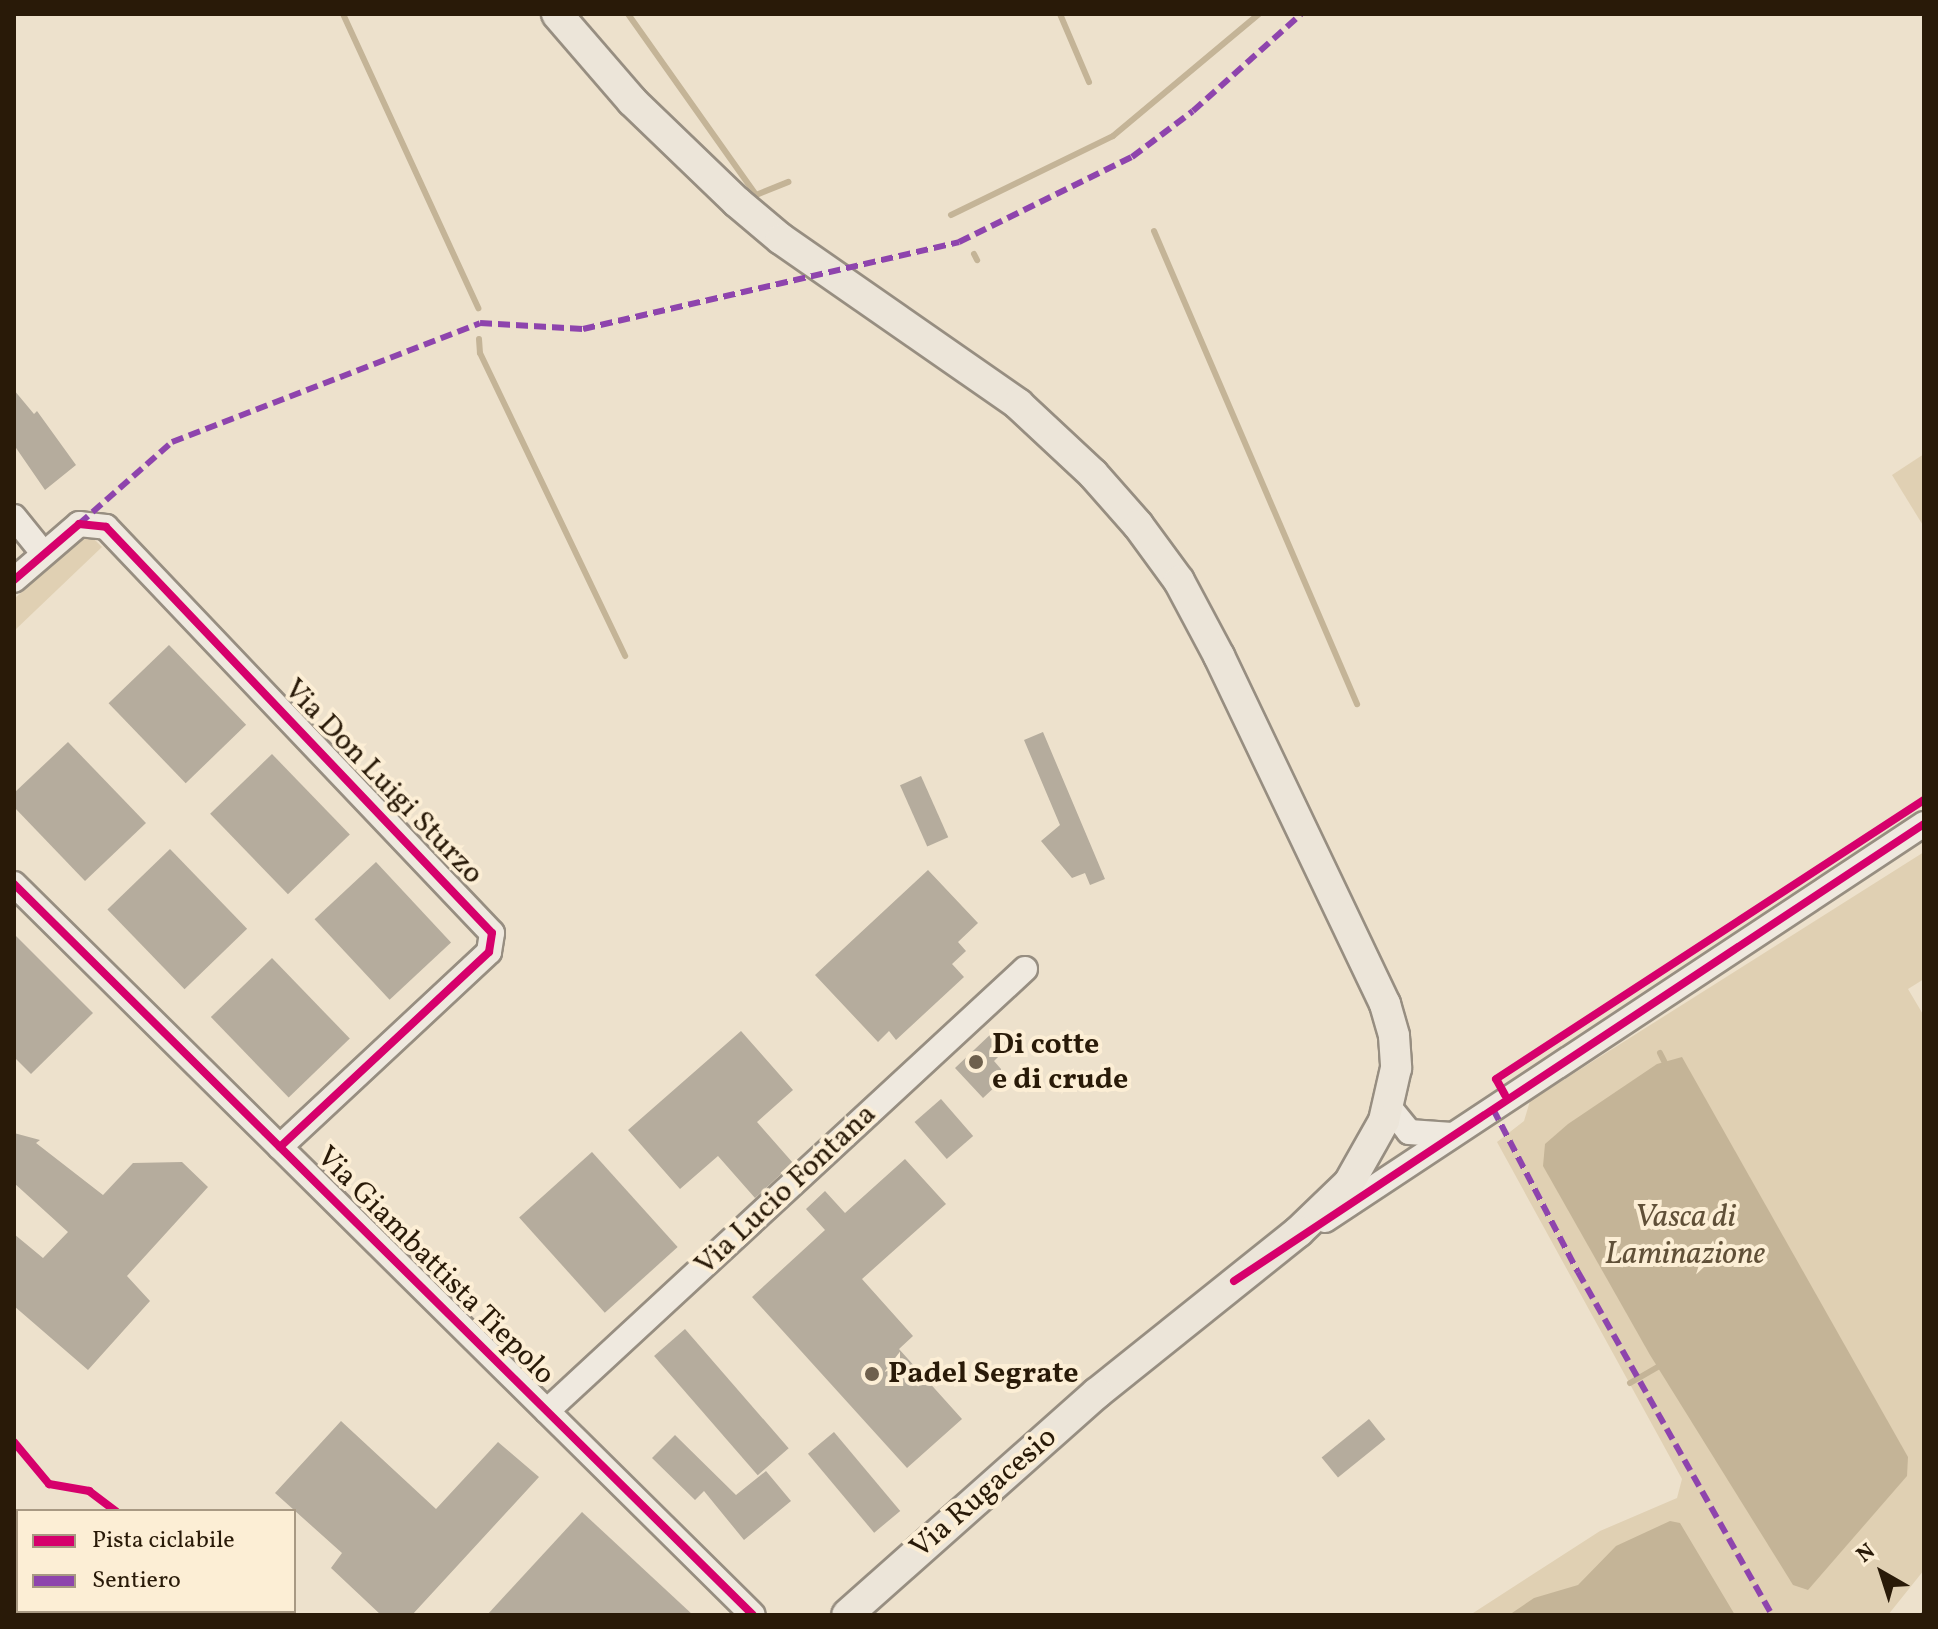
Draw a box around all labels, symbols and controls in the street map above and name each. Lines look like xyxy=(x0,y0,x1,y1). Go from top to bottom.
street label: Via Don Luigi Sturzo xyxy=(276,672,490,892)
place label: Di cotte e di crude xyxy=(992,1027,1128,1098)
marker: Di cotte e di crude xyxy=(967,1053,985,1071)
street label: Via Lucio Fontana xyxy=(688,1097,884,1283)
street label: Via Giambattista Tiepolo xyxy=(308,1139,562,1393)
water label: Vasca di Laminazione xyxy=(1605,1200,1765,1275)
place label: Padel Segrate xyxy=(888,1356,1079,1392)
marker: Padel Segrate xyxy=(863,1365,881,1383)
street label: Via Rugacesio xyxy=(903,1420,1065,1566)
legend xyxy=(16,1509,296,1613)
text: Pista ciclabile xyxy=(92,1524,235,1558)
north arrow xyxy=(1842,1533,1922,1613)
text: N xyxy=(1851,1537,1883,1571)
text: Sentiero xyxy=(92,1564,181,1598)

